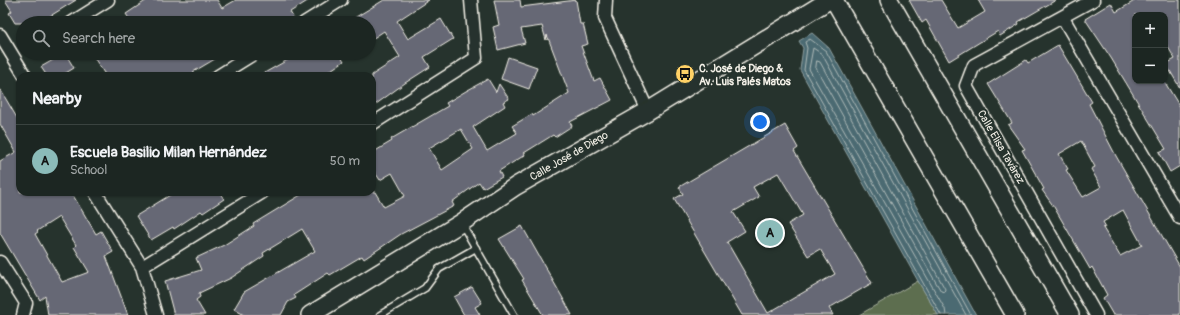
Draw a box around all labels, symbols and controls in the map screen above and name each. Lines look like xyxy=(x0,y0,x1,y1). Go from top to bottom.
map controls xyxy=(1132,12,1168,84)
button: + xyxy=(1132,12,1168,48)
search box xyxy=(16,16,376,60)
icon: search xyxy=(30,27,52,49)
text: Search here xyxy=(62,29,135,48)
button: − xyxy=(1132,48,1168,84)
place label: C. José de Diego & Av. Luis Palés Matos xyxy=(699,62,791,88)
bus stop icon: C. José de Diego & Av. Luis Palés Matos xyxy=(674,63,696,85)
text: Nearby xyxy=(32,88,81,109)
street label: Calle Elisa Tavárez xyxy=(975,108,1028,186)
your location xyxy=(750,112,770,132)
street label: Calle José de Diego xyxy=(528,128,611,184)
text: Escuela Basilio Milan Hernández xyxy=(70,143,267,162)
text: A xyxy=(41,153,49,169)
text: 50 m xyxy=(330,153,360,169)
text: School xyxy=(70,162,107,178)
pin: A xyxy=(757,218,783,248)

